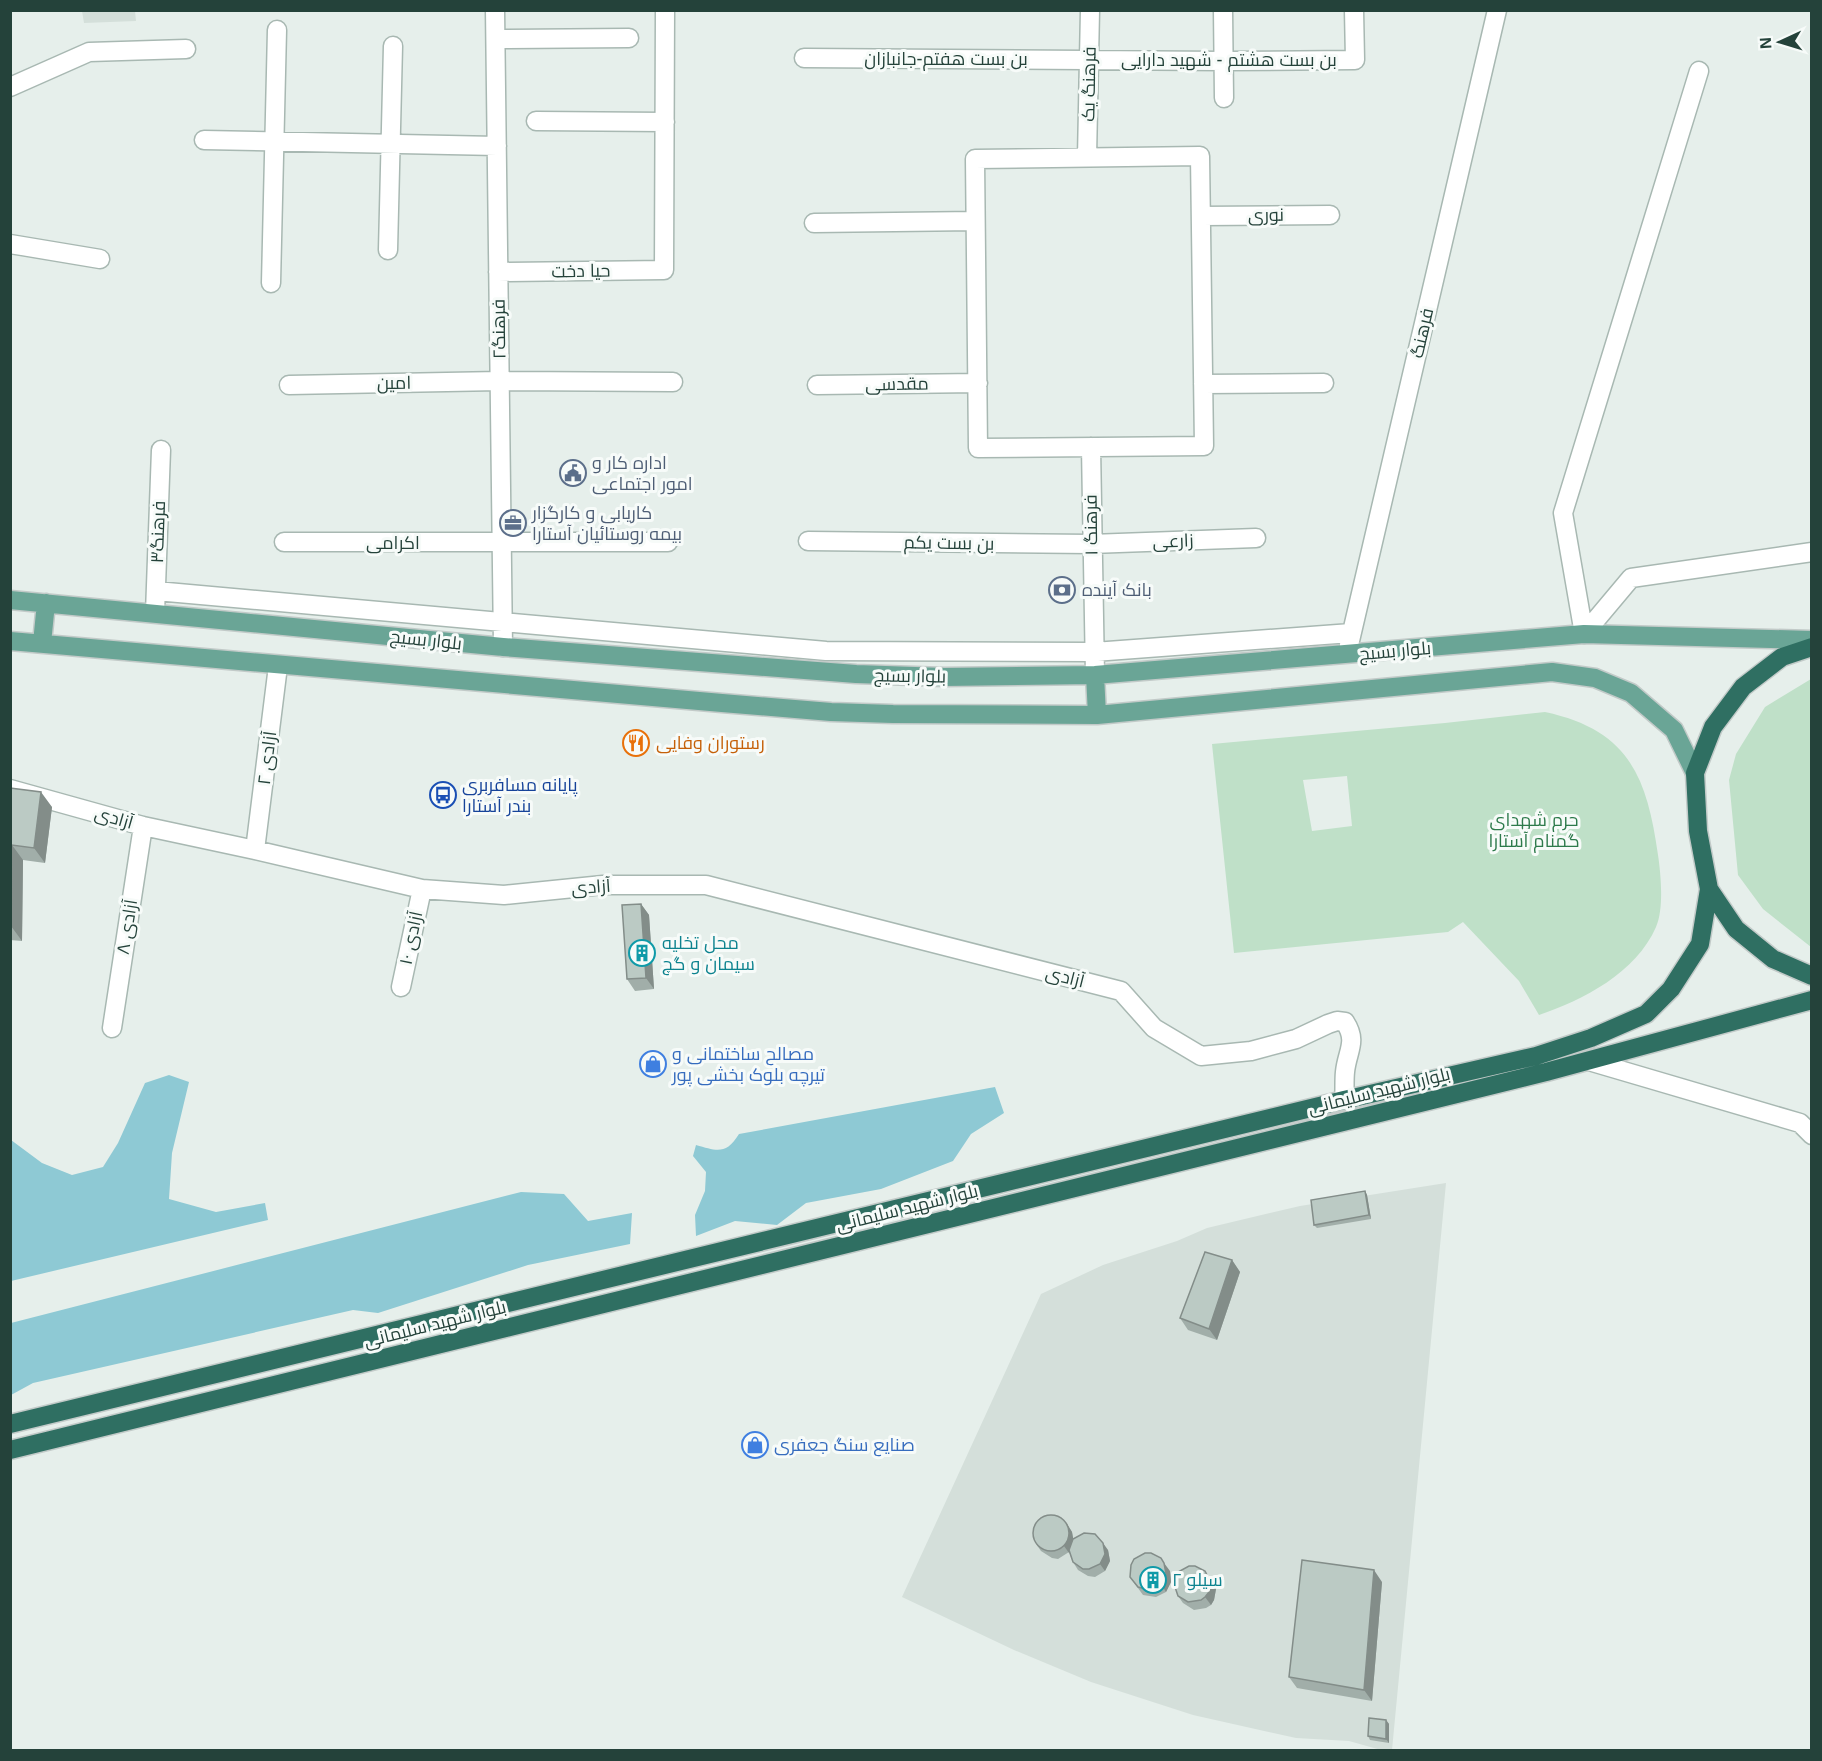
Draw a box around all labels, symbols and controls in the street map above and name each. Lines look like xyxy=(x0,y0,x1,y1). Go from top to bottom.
north arrow xyxy=(1750,12,1810,72)
text: N xyxy=(1757,37,1774,49)
street label: فرهنگ یک xyxy=(1078,46,1101,122)
street label: بن بست هفتم-جانبازان xyxy=(864,49,1028,71)
street label: بن بست هشتم - شهید دارایی xyxy=(1121,50,1337,72)
street label: نوری xyxy=(1248,205,1284,226)
street label: حیا دخت xyxy=(551,260,611,282)
street label: فرهنگ۲ xyxy=(488,299,511,359)
street label: فرهنگ xyxy=(1407,306,1438,360)
street label: امین xyxy=(377,373,411,394)
street label: مقدسی xyxy=(865,373,929,396)
place label: اداره کار و امور اجتماعی xyxy=(592,453,693,495)
public building icon: اداره کار و امور اجتماعی xyxy=(558,458,588,488)
street label: فرهنگ ۱ xyxy=(1080,494,1103,556)
street label: فرهنگ۳ xyxy=(147,500,170,564)
place label: کاریابی و کارگزار بیمه روستائیان آستارا xyxy=(531,503,682,545)
office icon: کاریابی و کارگزار بیمه روستائیان آستارا xyxy=(498,508,528,538)
street label: زارعی xyxy=(1152,530,1194,553)
street label: بن بست یکم xyxy=(903,532,995,556)
street label: اکرامی xyxy=(366,533,420,554)
bank icon: بانک آینده xyxy=(1047,575,1077,605)
place label: بانک آینده xyxy=(1082,580,1152,600)
street label: بلوار بسیج xyxy=(389,626,463,656)
street label: بلوار بسیج xyxy=(1358,638,1432,666)
street label: بلوار بسیج xyxy=(874,665,946,689)
restaurant icon: رستوران وفایی xyxy=(621,728,651,758)
street label: آزادی ۲ xyxy=(254,730,281,786)
place label: رستوران وفایی xyxy=(656,733,765,754)
place label: پایانه مسافربری بندر آستارا xyxy=(462,775,578,817)
bus stop icon: پایانه مسافربری بندر آستارا xyxy=(428,780,458,810)
street label: آزادی xyxy=(92,803,136,834)
park label: حرم شهدای گمنام آستارا xyxy=(1488,810,1580,853)
street label: آزادی xyxy=(571,876,611,899)
street label: آزادی ۸ xyxy=(113,898,142,956)
street label: آزادی ۱۰ xyxy=(396,909,427,967)
place label: محل تخلیه سیمان و گچ xyxy=(662,933,755,976)
building icon: محل تخلیه سیمان و گچ xyxy=(627,938,657,968)
street label: آزادی xyxy=(1043,963,1087,992)
place label: مصالح ساختمانی و تیرچه بلوک بخشی پور xyxy=(671,1044,825,1087)
shop icon: مصالح ساختمانی و تیرچه بلوک بخشی پور xyxy=(638,1049,668,1079)
street label: بلوار شهید سلیمانی xyxy=(1306,1064,1452,1119)
street label: بلوار شهید سلیمانی xyxy=(834,1181,980,1236)
street label: بلوار شهید سلیمانی xyxy=(362,1297,508,1352)
shop icon: صنایع سنگ جعفری xyxy=(740,1430,770,1460)
place label: صنایع سنگ جعفری xyxy=(774,1435,915,1457)
building icon: سیلو ۲ xyxy=(1138,1565,1168,1595)
place label: سیلو ۲ xyxy=(1172,1570,1223,1591)

